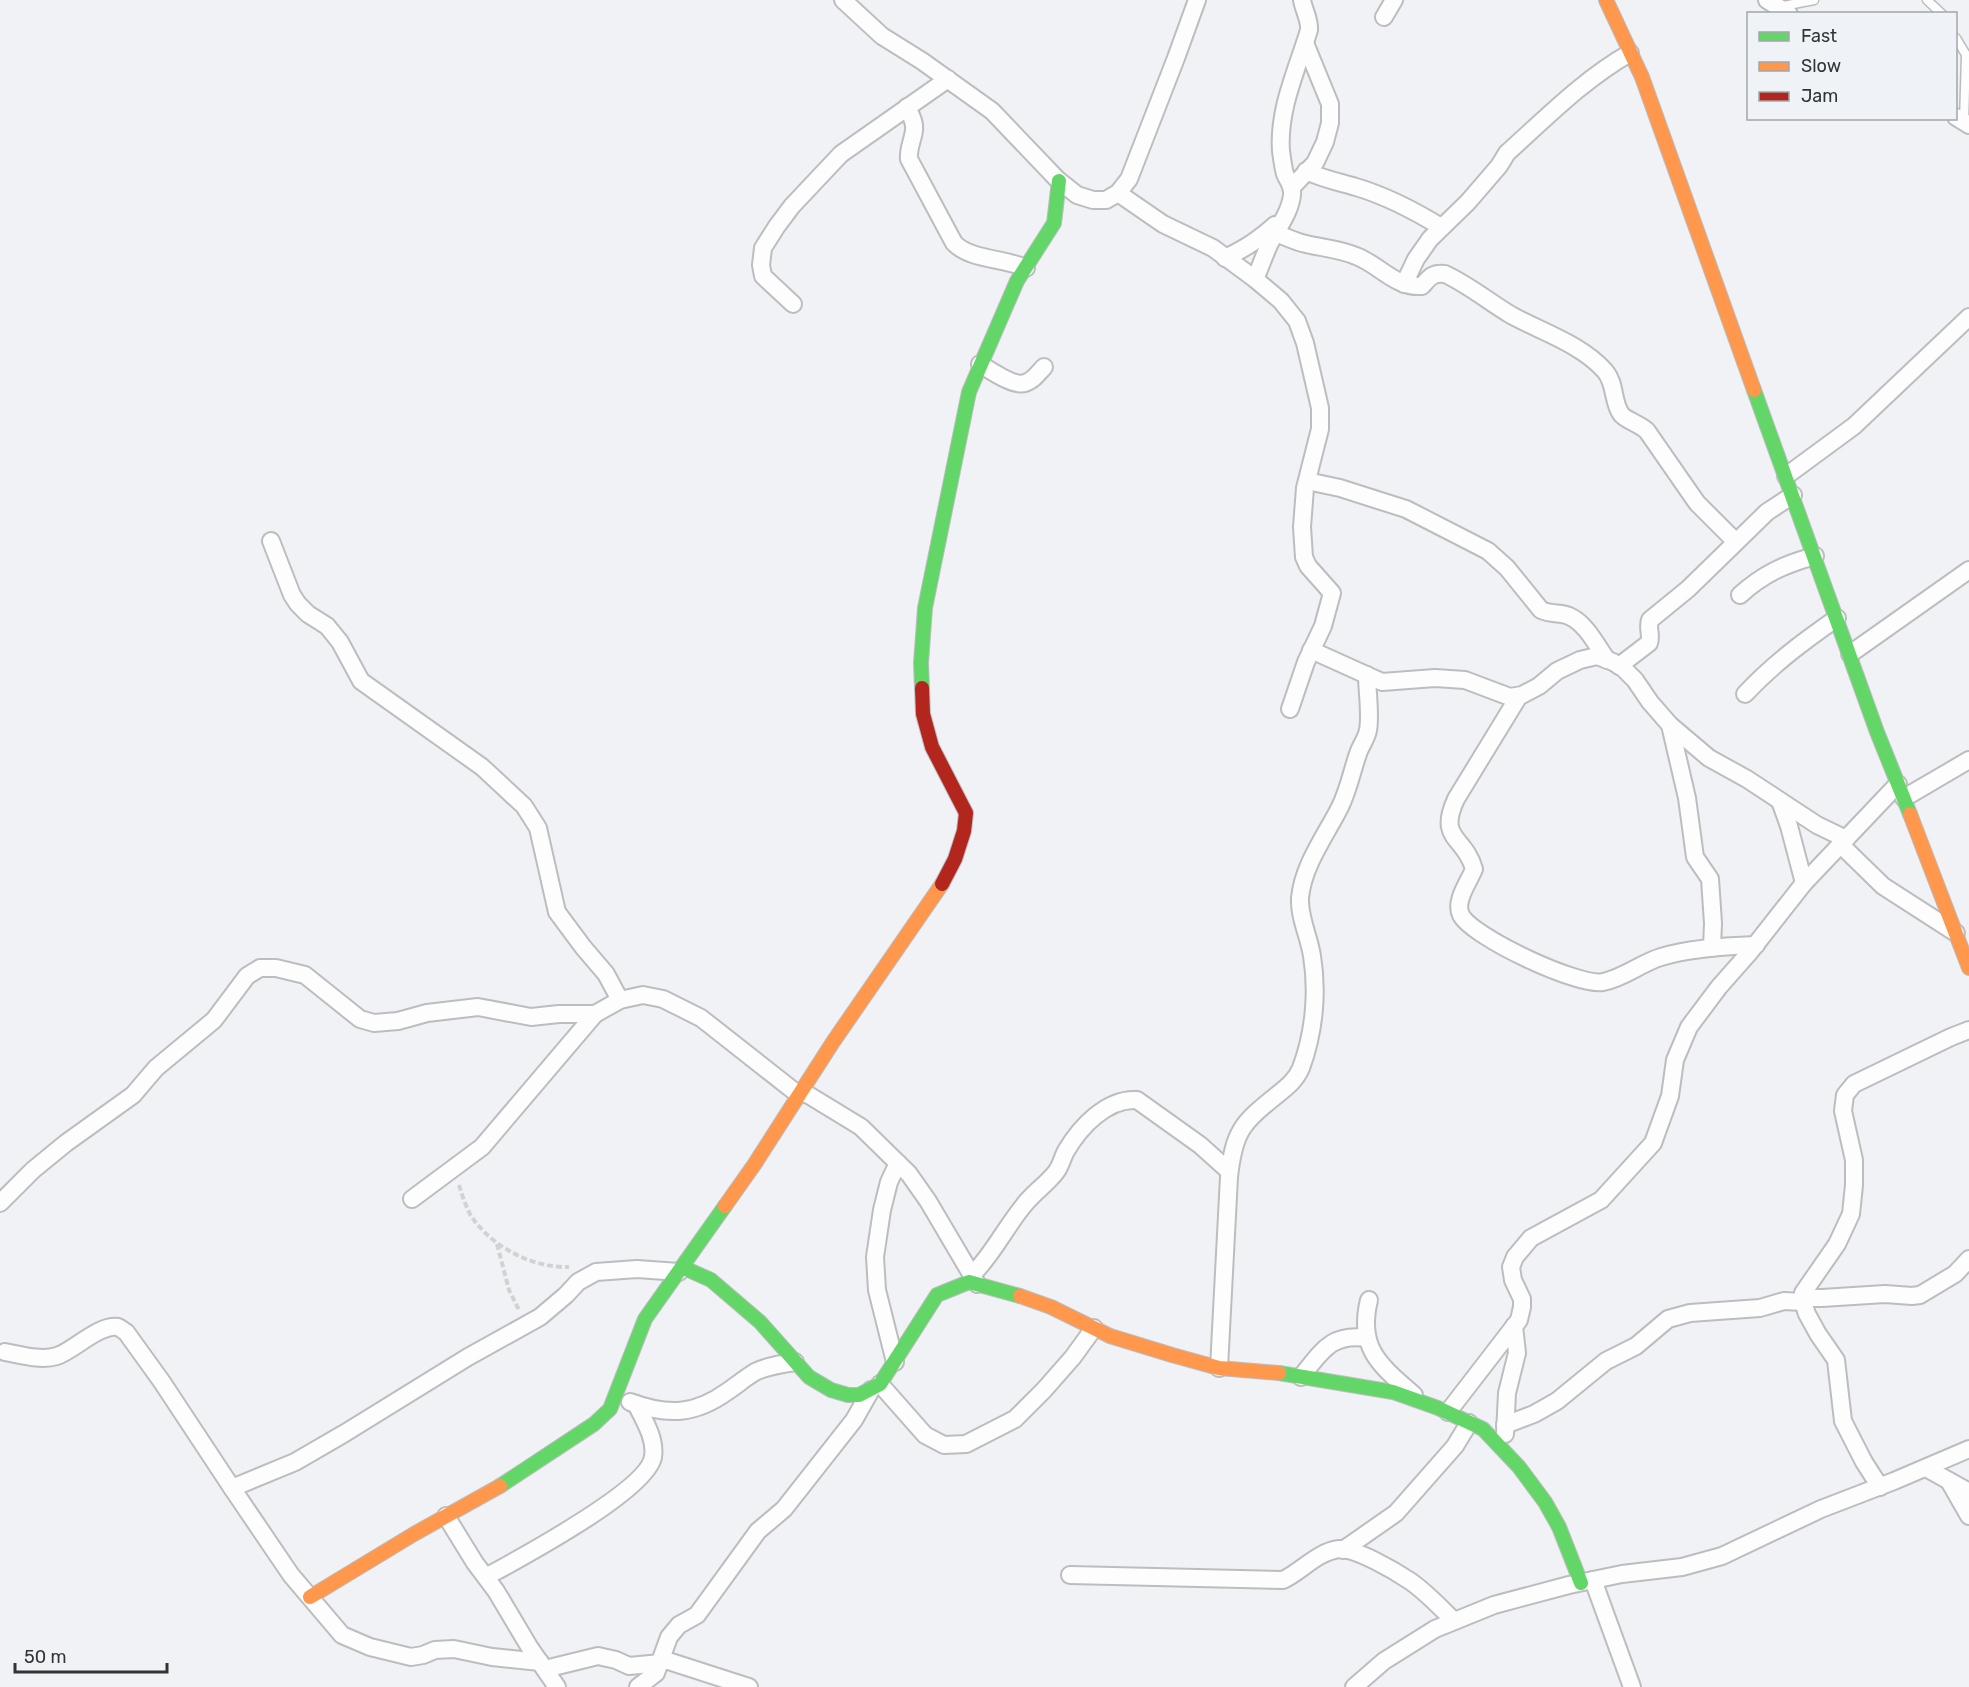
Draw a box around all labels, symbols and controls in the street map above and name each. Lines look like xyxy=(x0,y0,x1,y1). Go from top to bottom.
legend xyxy=(1747,12,1957,120)
text: Fast xyxy=(1801,25,1837,47)
text: Slow xyxy=(1801,55,1841,77)
text: Jam xyxy=(1801,85,1838,107)
scale bar xyxy=(15,1636,166,1674)
text: 50 m xyxy=(24,1646,67,1668)

